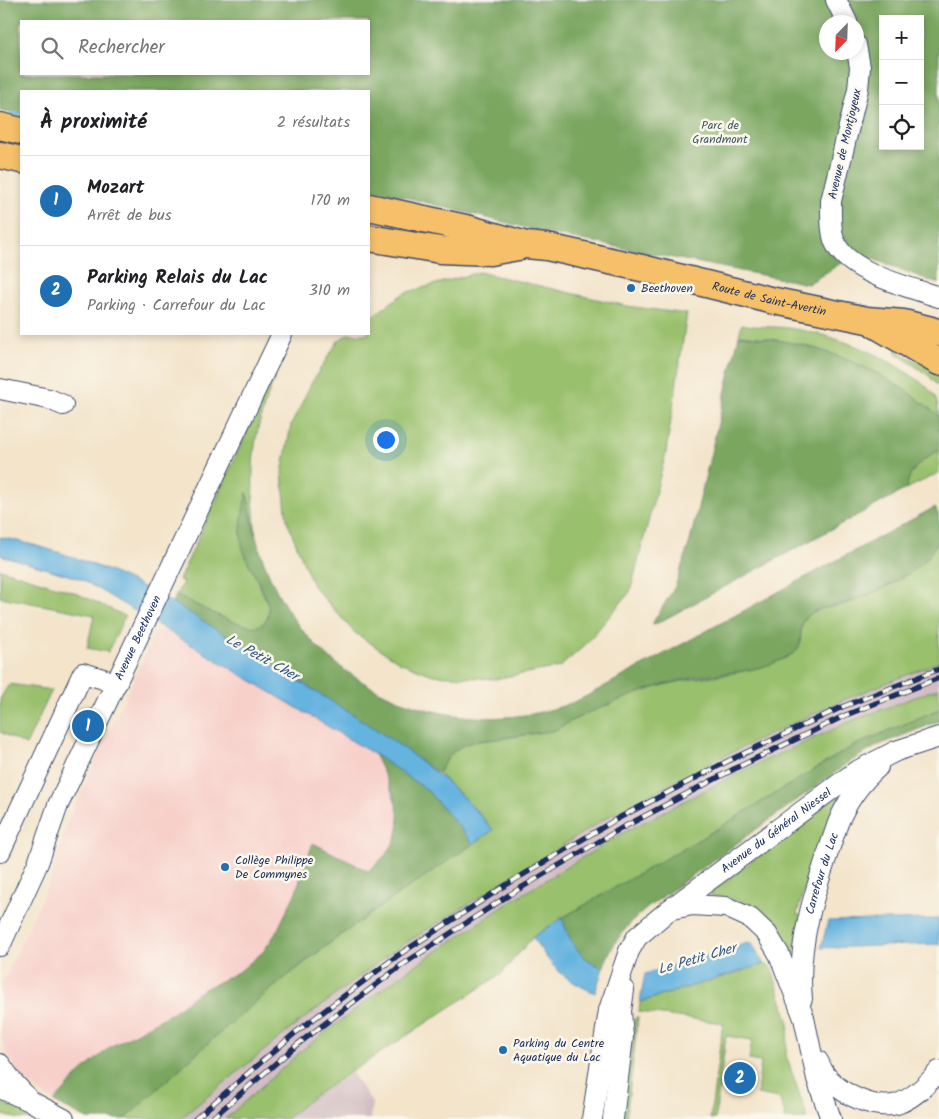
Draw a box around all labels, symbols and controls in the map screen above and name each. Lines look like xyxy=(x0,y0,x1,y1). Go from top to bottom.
north arrow xyxy=(819,15,864,60)
map controls xyxy=(879,15,924,150)
button: + xyxy=(879,15,924,60)
search box xyxy=(20,20,370,75)
text: Rechercher xyxy=(78,33,165,63)
icon: search xyxy=(38,34,66,62)
button: − xyxy=(879,60,924,105)
street label: Avenue de Montjoyeux xyxy=(823,86,867,201)
button: locate xyxy=(879,105,924,150)
text: À proximité xyxy=(40,106,147,139)
text: 2 résultats xyxy=(277,110,350,135)
park label: Parc de Grandmont xyxy=(692,116,748,149)
text: Mozart xyxy=(87,173,144,203)
text: 1 xyxy=(54,188,58,213)
text: 170 m xyxy=(310,188,350,213)
text: Arrêt de bus xyxy=(87,203,171,228)
text: Parking Relais du Lac xyxy=(87,263,268,293)
street label: Route de Saint-Avertin xyxy=(710,276,828,321)
text: 2 xyxy=(51,278,61,303)
text: 310 m xyxy=(309,278,350,303)
place label: Beethoven xyxy=(641,279,693,298)
marker: Beethoven xyxy=(625,282,637,294)
text: Parking · Carrefour du Lac xyxy=(87,293,266,318)
your location xyxy=(373,427,399,453)
street label: Avenue Beethoven xyxy=(109,592,166,683)
water label: Le Petit Cher xyxy=(222,629,305,689)
pin: 1 xyxy=(72,707,104,745)
street label: Avenue du Général Niessel xyxy=(717,783,835,878)
street label: Carrefour du Lac xyxy=(800,830,844,916)
place label: Collège Philippe De Commynes xyxy=(235,851,314,884)
marker: Collège Philippe De Commynes xyxy=(219,861,231,873)
water label: Le Petit Cher xyxy=(655,936,742,981)
place label: Parking du Centre Aquatique du Lac xyxy=(513,1034,605,1067)
marker: Parking du Centre Aquatique du Lac xyxy=(497,1044,509,1056)
pin: 2 xyxy=(724,1059,756,1097)

